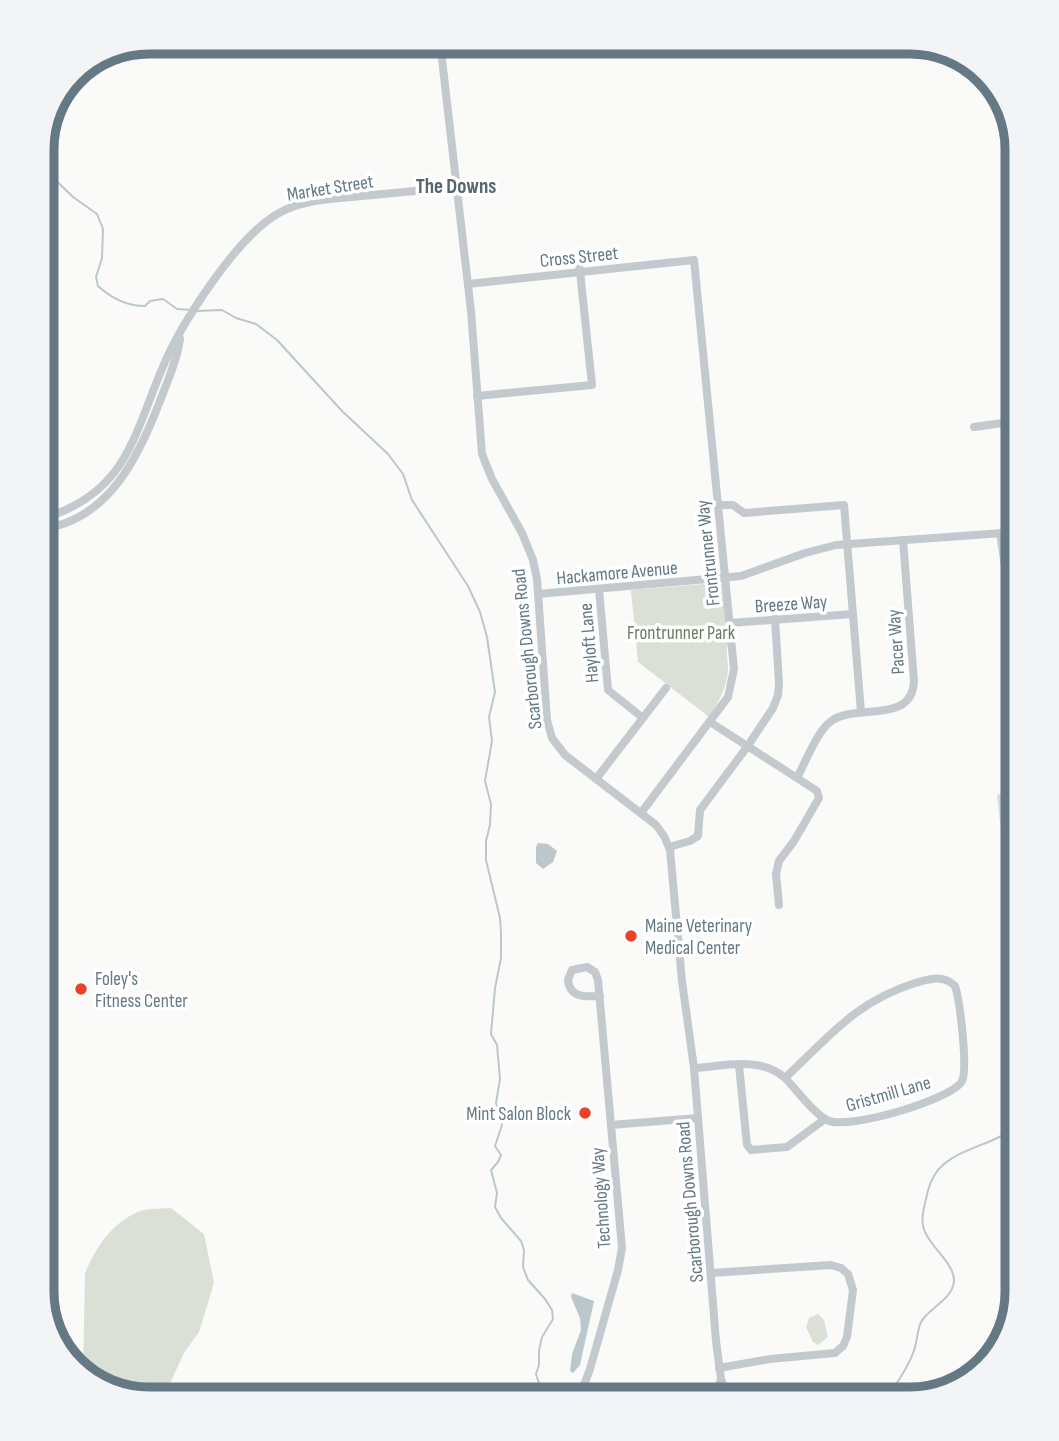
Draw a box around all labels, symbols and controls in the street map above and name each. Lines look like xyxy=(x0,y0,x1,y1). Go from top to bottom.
street label: Market Street xyxy=(285,170,375,207)
district label: The Downs xyxy=(416,174,496,199)
street label: Cross Street xyxy=(539,242,620,273)
street label: Frontrunner Way xyxy=(691,498,725,607)
street label: Hackamore Avenue xyxy=(556,557,679,590)
street label: Scarborough Downs Road xyxy=(508,567,547,730)
street label: Breeze Way xyxy=(754,590,829,618)
street label: Hayloft Lane xyxy=(575,602,604,684)
street label: Pacer Way xyxy=(883,608,910,675)
park label: Frontrunner Park xyxy=(627,622,736,645)
place label: Maine Veterinary Medical Center xyxy=(645,915,753,960)
marker: Maine Veterinary Medical Center xyxy=(623,928,639,944)
place label: Foley's Fitness Center xyxy=(95,968,188,1013)
marker: Foley's Fitness Center xyxy=(73,981,89,997)
street label: Gristmill Lane xyxy=(843,1071,933,1117)
place label: Mint Salon Block xyxy=(466,1103,572,1126)
marker: Mint Salon Block xyxy=(577,1105,593,1121)
street label: Scarborough Downs Road xyxy=(672,1121,709,1283)
street label: Technology Way xyxy=(586,1146,616,1249)

